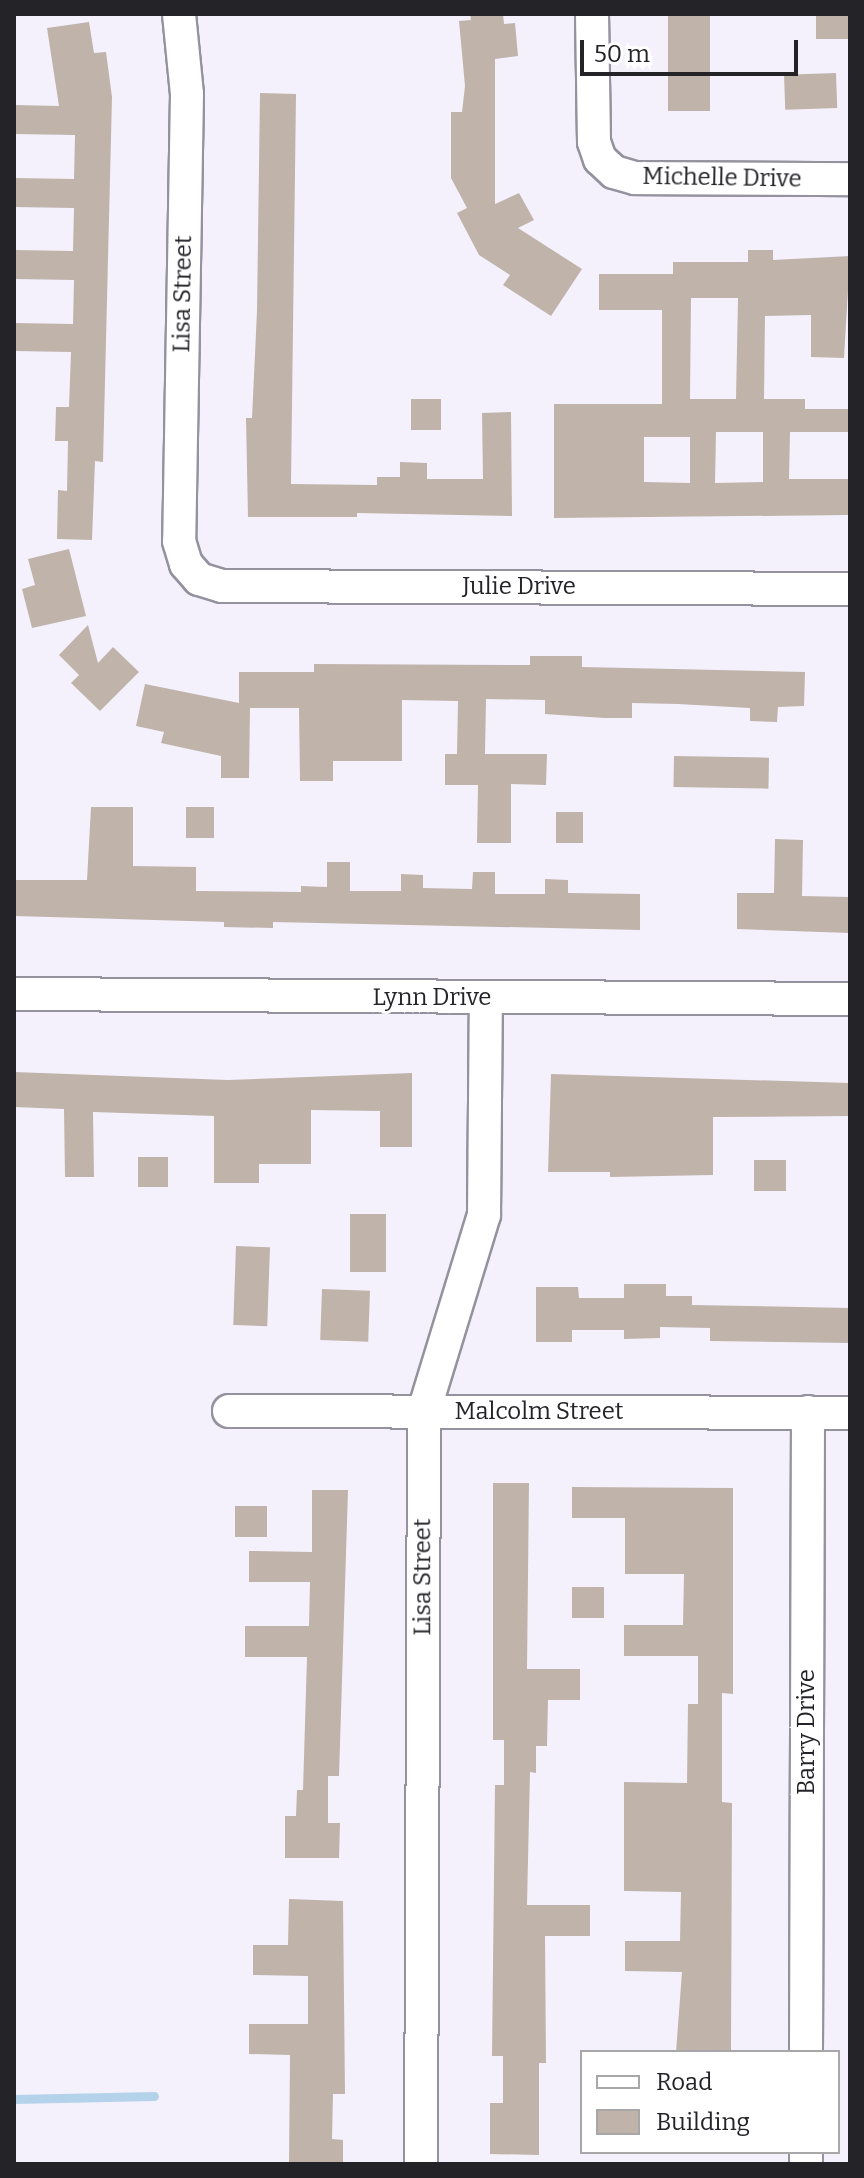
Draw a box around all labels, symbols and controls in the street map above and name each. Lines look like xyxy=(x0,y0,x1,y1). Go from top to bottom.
scale bar xyxy=(584,24,802,74)
text: 50 m xyxy=(594,40,650,68)
street label: Michelle Drive xyxy=(642,162,802,194)
street label: Lisa Street xyxy=(168,235,198,353)
street label: Julie Drive xyxy=(462,573,576,601)
street label: Lynn Drive xyxy=(373,984,491,1012)
street label: Malcolm Street xyxy=(454,1398,624,1426)
street label: Lisa Street xyxy=(409,1518,437,1636)
street label: Barry Drive xyxy=(793,1669,821,1795)
legend xyxy=(580,2050,840,2154)
text: Road xyxy=(656,2068,712,2096)
text: Building xyxy=(656,2108,750,2136)

